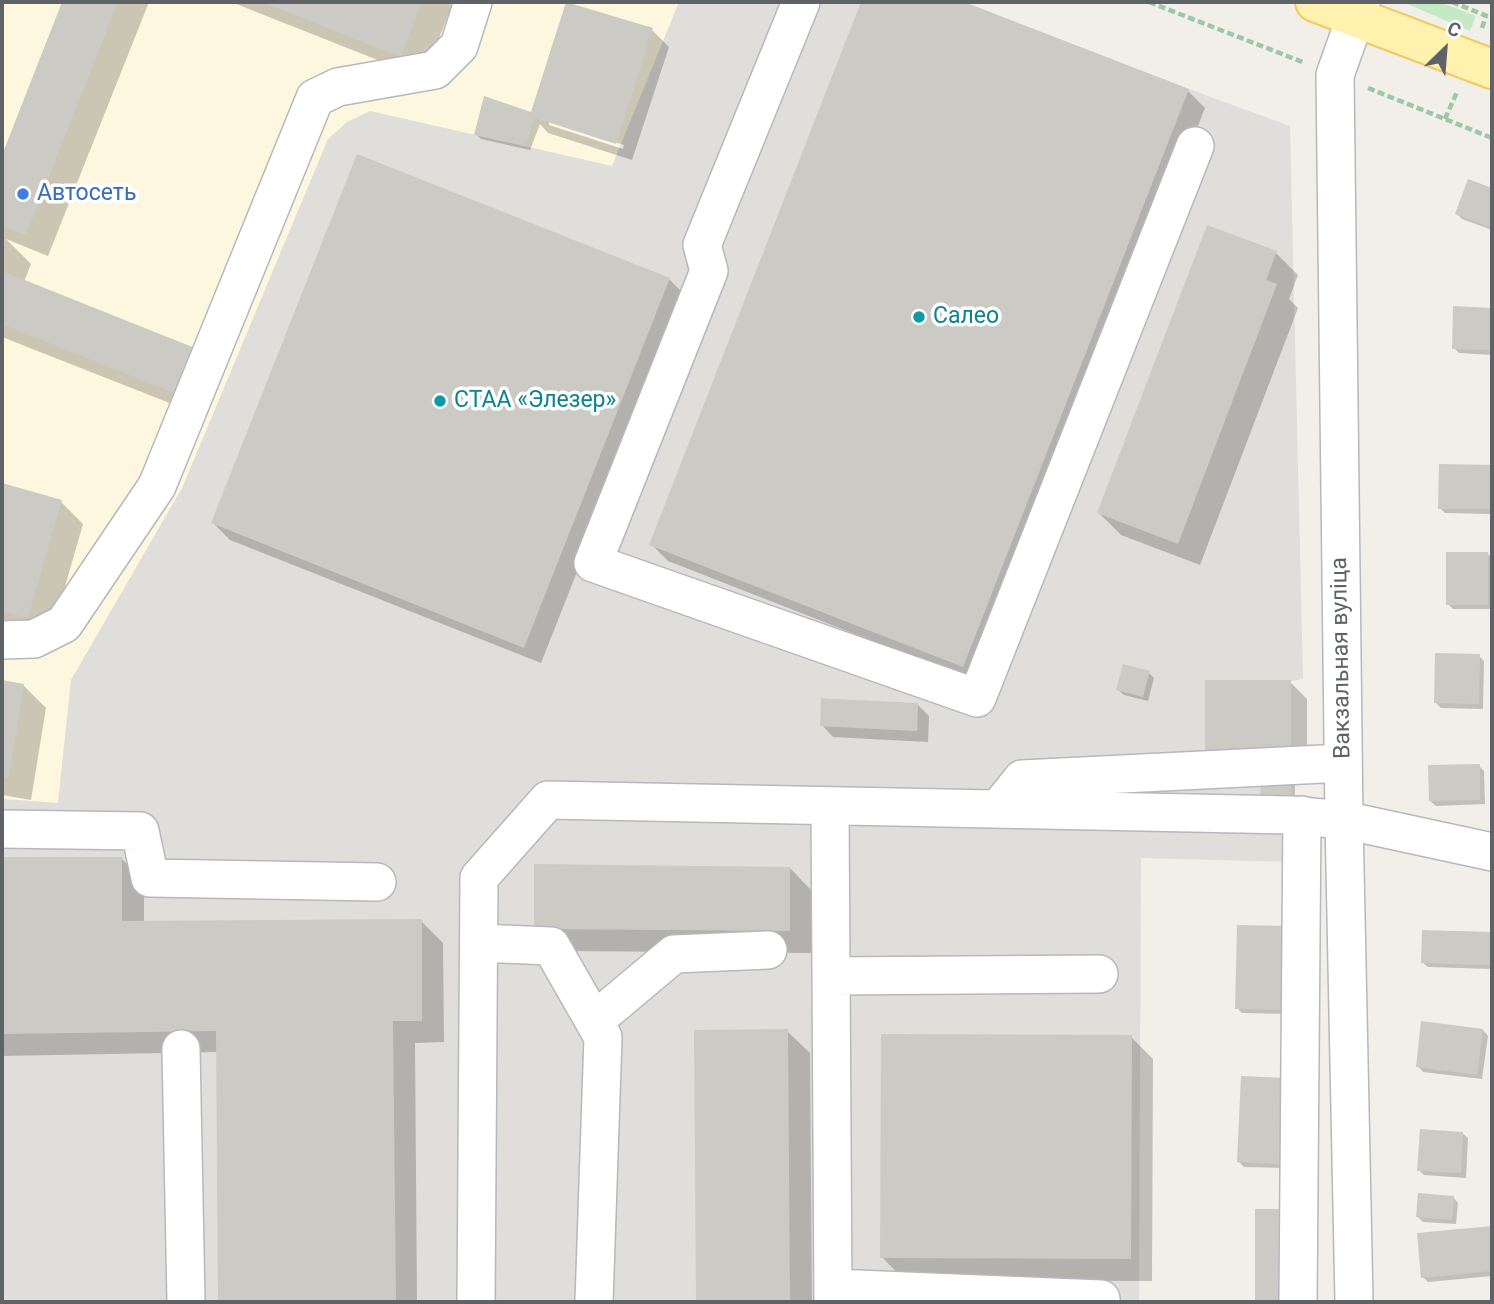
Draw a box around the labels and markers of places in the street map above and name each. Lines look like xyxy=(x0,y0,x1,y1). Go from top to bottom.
place label: Автосеть xyxy=(37,180,136,208)
marker: Автосеть xyxy=(15,186,31,202)
place label: Салео xyxy=(933,303,999,331)
marker: Салео xyxy=(911,309,927,325)
place label: СТАА «Элезер» xyxy=(454,387,616,415)
marker: СТАА «Элезер» xyxy=(432,393,448,409)

